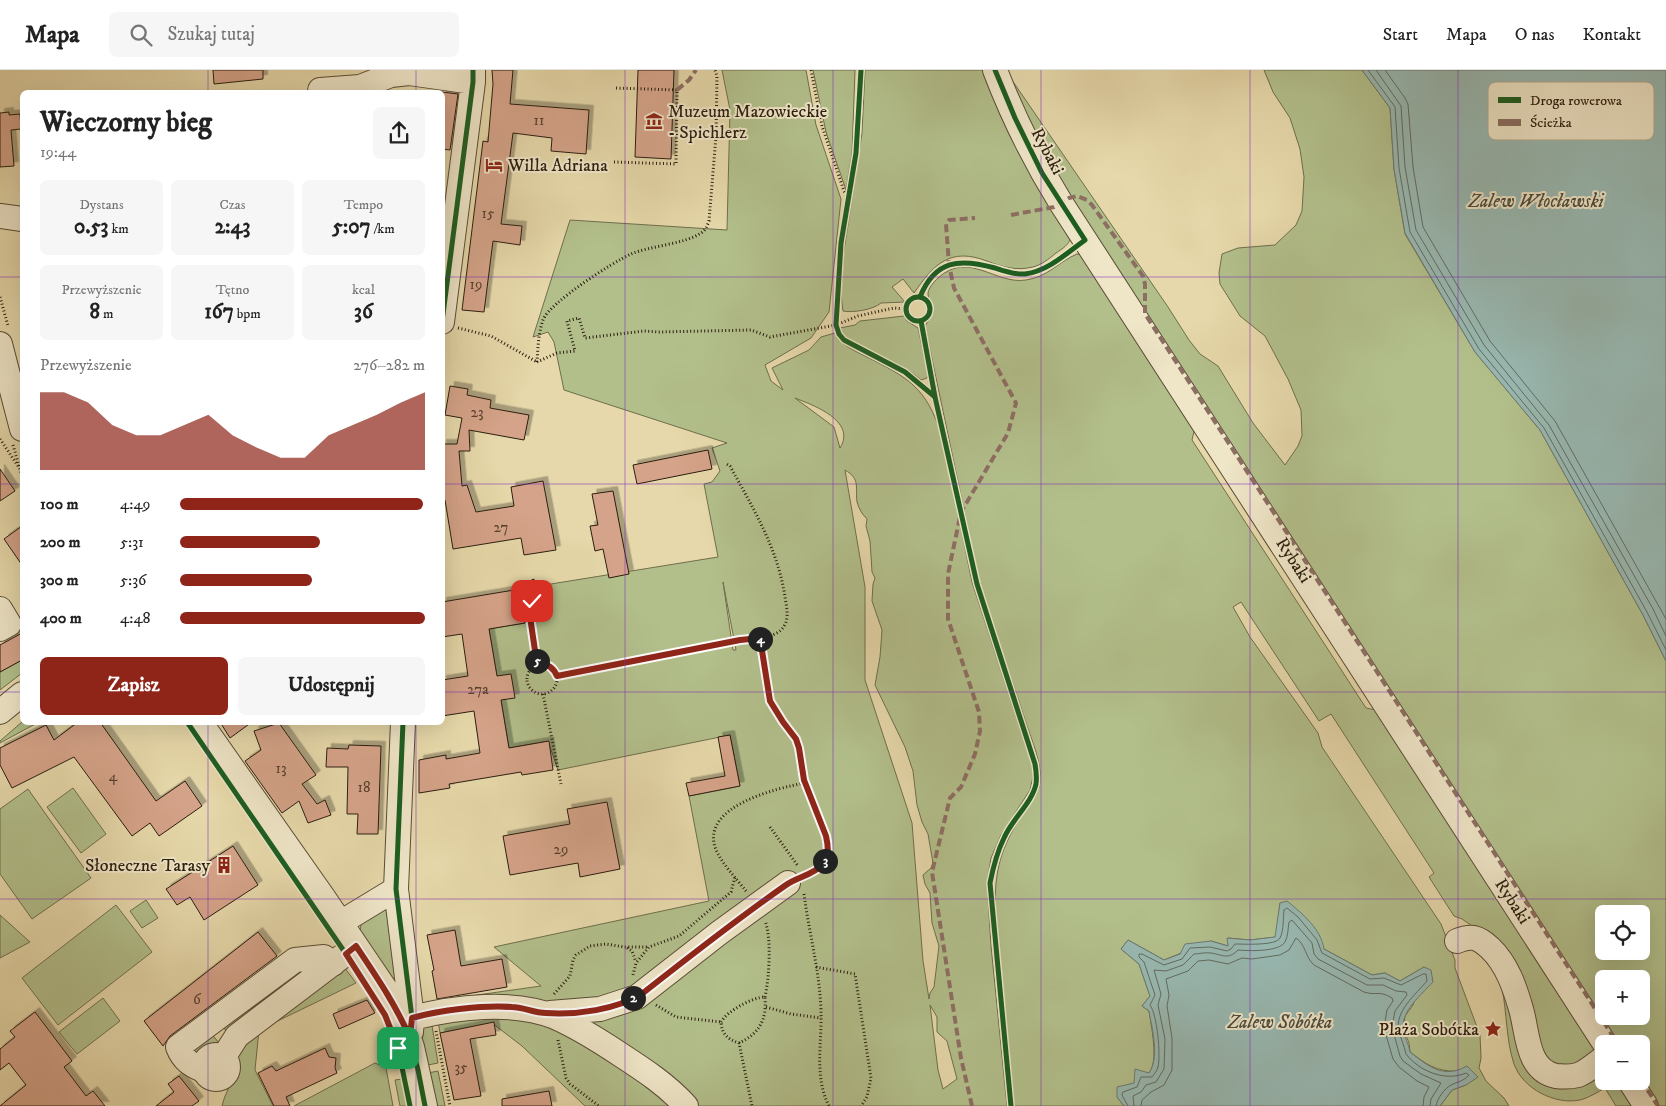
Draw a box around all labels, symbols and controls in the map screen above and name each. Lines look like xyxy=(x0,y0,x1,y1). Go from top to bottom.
search box xyxy=(109,12,459,57)
text: Mapa xyxy=(25,20,79,50)
icon: search xyxy=(127,21,155,49)
text: Szukaj tutaj xyxy=(167,23,255,46)
text: Start xyxy=(1383,24,1418,46)
text: Mapa xyxy=(1446,24,1487,46)
text: O nas xyxy=(1515,24,1554,46)
text: Kontakt xyxy=(1582,24,1641,46)
legend xyxy=(1488,82,1654,140)
text: Droga rowerowa xyxy=(1530,92,1622,110)
place label: Muzeum Mazowieckie - Spichlerz xyxy=(668,101,827,144)
text: Wieczorny bieg xyxy=(40,105,212,140)
button: share xyxy=(373,107,425,159)
house number: 11 xyxy=(533,111,545,130)
museum icon: Muzeum Mazowieckie - Spichlerz xyxy=(644,111,664,131)
text: Ścieżka xyxy=(1530,114,1572,132)
street label: Rybaki xyxy=(1026,124,1069,179)
text: 19:44 xyxy=(40,142,76,162)
hotel icon: Willa Adriana xyxy=(484,155,504,175)
place label: Willa Adriana xyxy=(507,155,608,177)
water label: Zalew Włocławski xyxy=(1467,190,1605,213)
text: Dystans xyxy=(79,196,124,214)
text: Czas xyxy=(220,196,245,214)
text: Tempo xyxy=(344,196,383,214)
house number: 15 xyxy=(482,204,495,223)
text: 0.53 xyxy=(74,214,108,240)
text: 2:43 xyxy=(215,214,250,240)
text: 5:07 xyxy=(332,214,371,240)
text: km xyxy=(108,220,129,238)
text: /km xyxy=(371,220,395,238)
house number: 19 xyxy=(470,275,482,294)
text: Przewyższenie xyxy=(61,281,142,299)
text: Tętno xyxy=(216,281,249,299)
text: kcal xyxy=(352,281,375,299)
text: 8 xyxy=(89,299,100,325)
text: 167 xyxy=(204,299,234,325)
text: 36 xyxy=(354,299,373,325)
text: m xyxy=(100,305,114,323)
text: bpm xyxy=(234,305,261,323)
text: Przewyższenie xyxy=(40,355,132,375)
text: 276–282 m xyxy=(353,355,425,375)
house number: 23 xyxy=(471,403,483,422)
text: 100 m xyxy=(40,494,79,514)
text: 4:49 xyxy=(120,494,151,514)
house number: 27 xyxy=(494,518,509,537)
text: 200 m xyxy=(40,532,81,552)
text: 5:31 xyxy=(120,532,144,552)
street label: Rybaki xyxy=(1270,534,1316,587)
text: 300 m xyxy=(40,570,79,590)
text: 5:36 xyxy=(120,570,146,590)
pin xyxy=(511,580,553,622)
icon: check xyxy=(518,587,546,615)
text: 400 m xyxy=(40,608,82,628)
text: 4:48 xyxy=(120,608,151,628)
pin: 4 xyxy=(748,626,772,652)
text: 4 xyxy=(756,630,765,648)
pin: 5 xyxy=(524,648,550,674)
text: 5 xyxy=(534,652,541,670)
button: Zapisz xyxy=(40,657,228,715)
button: Udostępnij xyxy=(238,657,425,715)
house number: 27a xyxy=(467,680,489,699)
house number: 13 xyxy=(275,759,287,778)
house number: 4 xyxy=(109,767,118,786)
house number: 18 xyxy=(357,778,371,797)
house number: 29 xyxy=(554,840,568,859)
pin: 3 xyxy=(812,848,838,874)
text: 3 xyxy=(823,852,828,870)
place label: Słoneczne Tarasy xyxy=(85,855,210,877)
building icon: Słoneczne Tarasy xyxy=(214,855,234,875)
street label: Rybaki xyxy=(1489,875,1535,928)
map controls xyxy=(1595,905,1650,1090)
button: locate xyxy=(1595,905,1650,960)
button: + xyxy=(1595,970,1650,1025)
pin: 2 xyxy=(620,986,646,1010)
text: 2 xyxy=(630,989,637,1007)
house number: 6 xyxy=(193,990,202,1009)
water label: Zalew Sobótka xyxy=(1227,1011,1332,1034)
place label: Plaża Sobótka xyxy=(1379,1019,1479,1041)
place icon: Plaża Sobótka xyxy=(1483,1019,1503,1039)
pin xyxy=(377,1027,419,1069)
icon: arrive xyxy=(384,1034,412,1062)
button: − xyxy=(1595,1035,1650,1090)
house number: 35 xyxy=(454,1058,468,1077)

